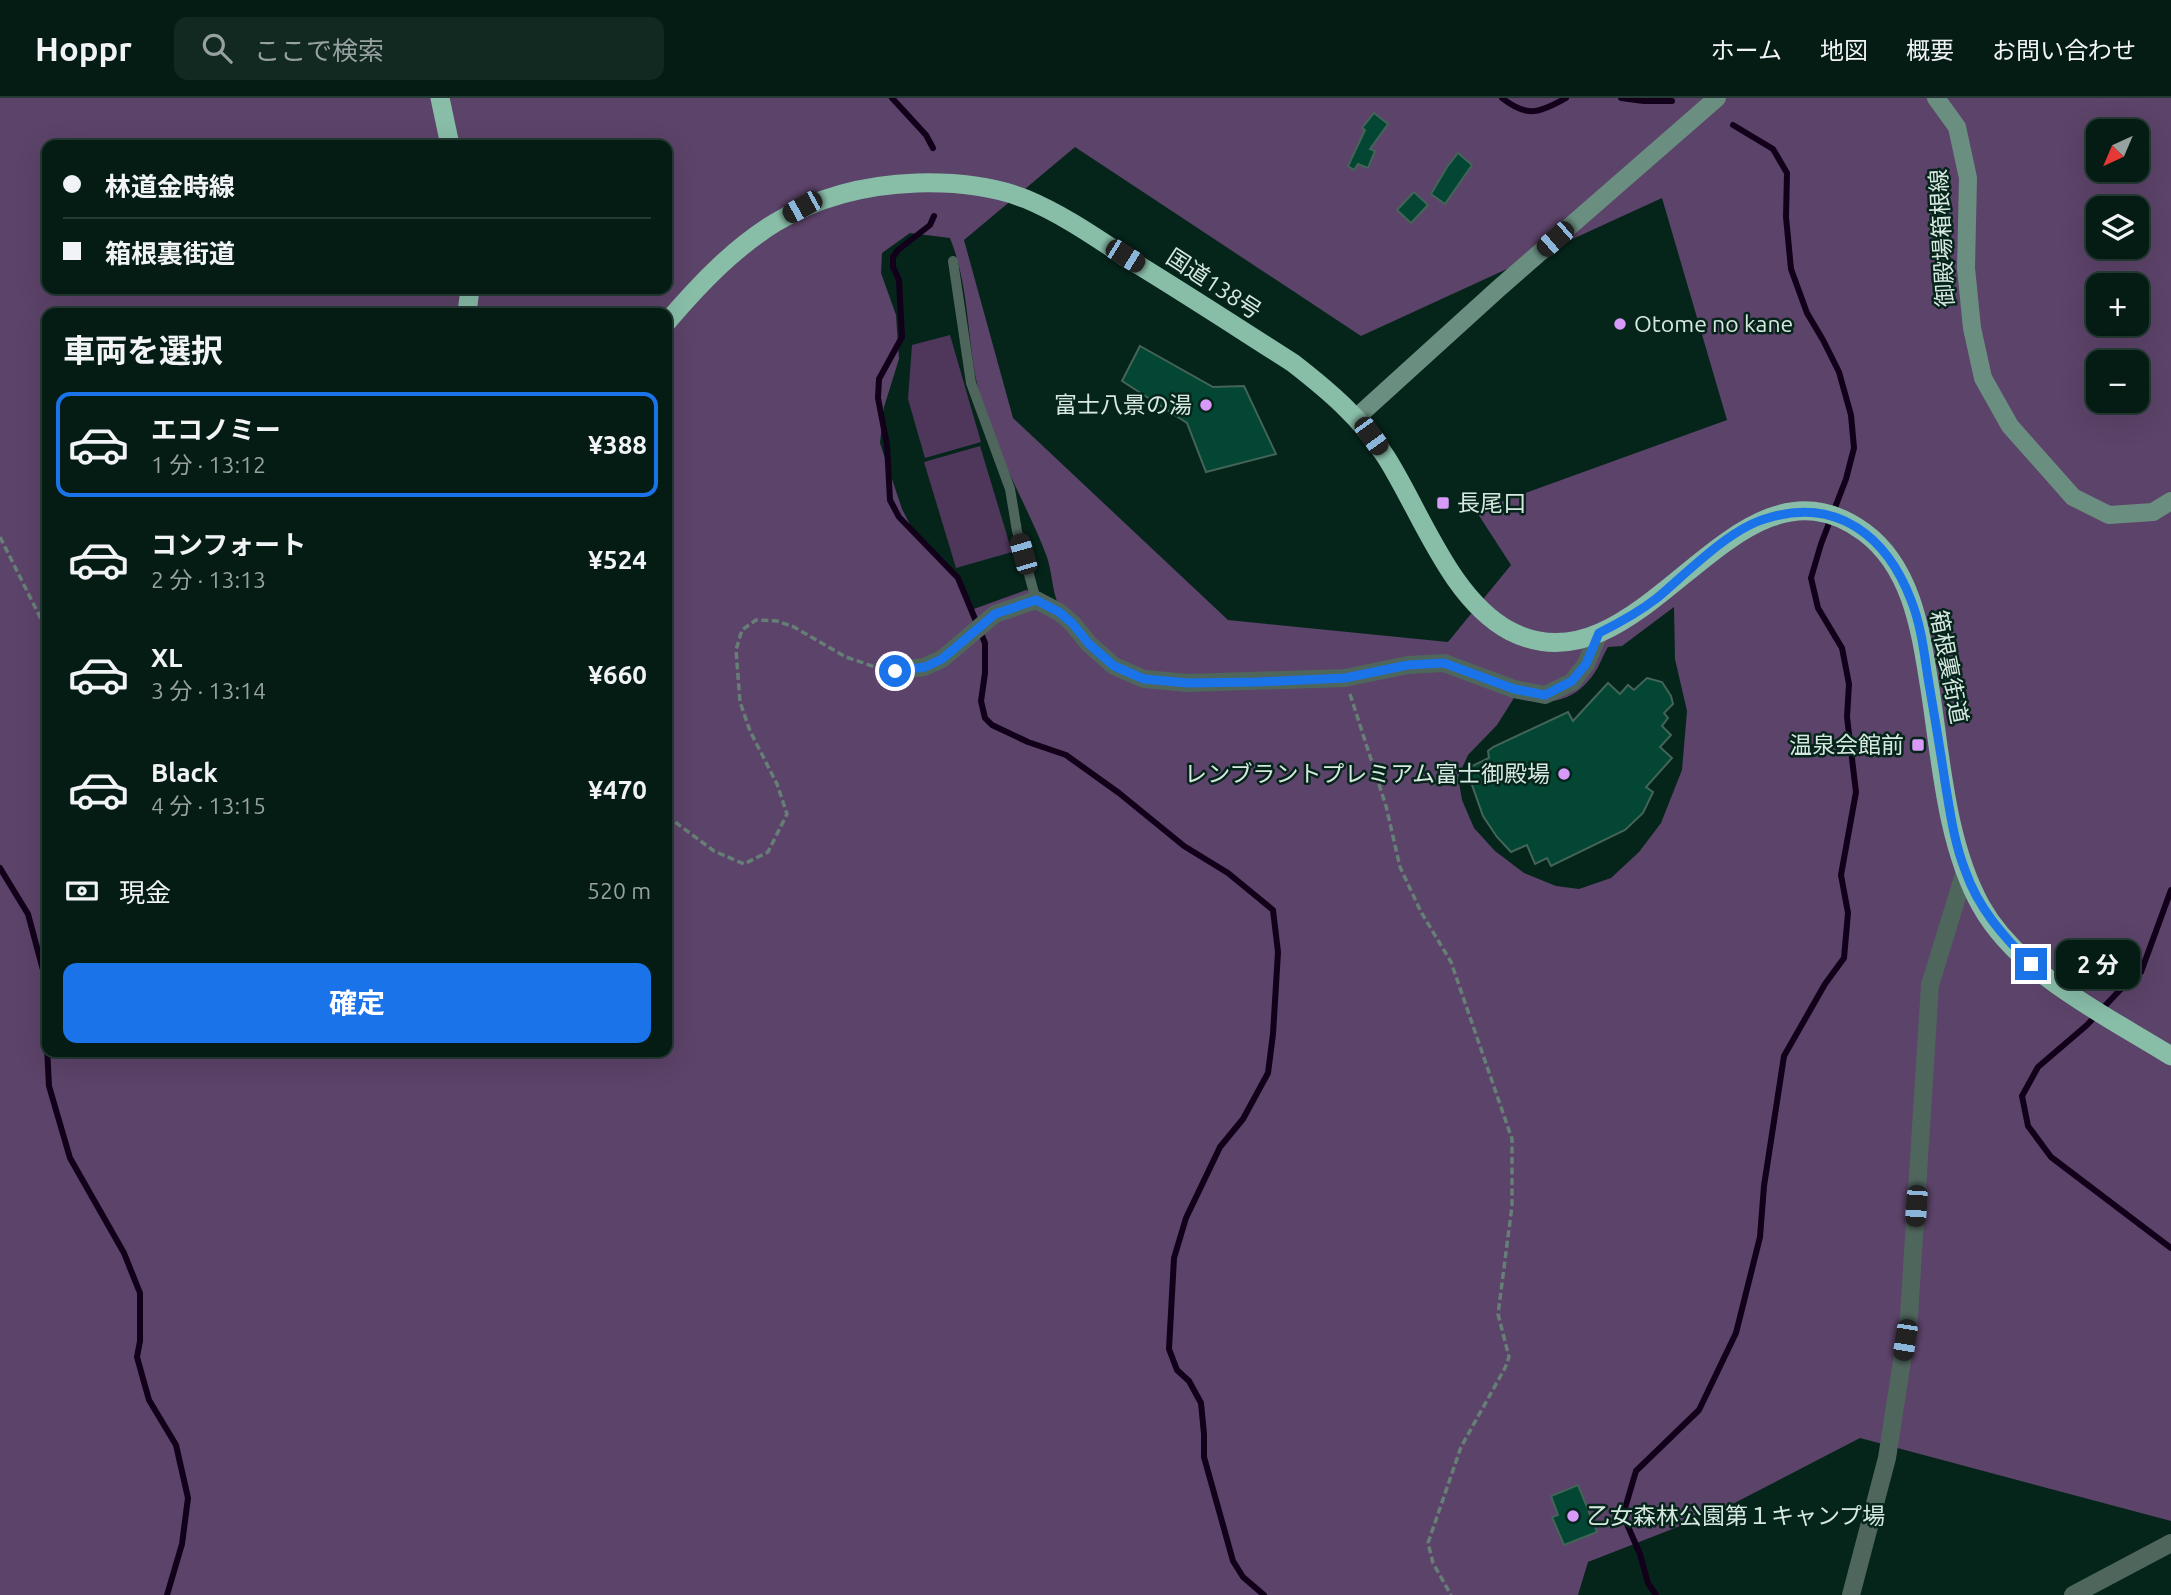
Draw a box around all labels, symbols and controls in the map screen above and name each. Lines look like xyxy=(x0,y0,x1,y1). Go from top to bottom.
search box xyxy=(174,17,664,80)
icon: search xyxy=(198,29,236,67)
text: Hoppr xyxy=(35,30,132,67)
text: ここで検索 xyxy=(254,36,384,65)
text: ホーム xyxy=(1711,37,1782,64)
text: 地図 xyxy=(1820,37,1868,64)
text: 概要 xyxy=(1906,37,1954,64)
text: お問い合わせ xyxy=(1992,37,2136,64)
north arrow xyxy=(2086,119,2149,182)
map controls xyxy=(2086,119,2149,413)
street label: 御殿場箱根線 xyxy=(1925,168,1958,308)
text: 林道金時線 xyxy=(105,172,235,201)
car xyxy=(779,188,826,226)
button: layers xyxy=(2086,196,2149,259)
car xyxy=(1533,217,1578,261)
car xyxy=(1102,236,1149,276)
text: 箱根裏街道 xyxy=(105,239,235,268)
street label: 国道138号 xyxy=(1162,244,1266,323)
button: + xyxy=(2086,273,2149,336)
place label: Otome no kane xyxy=(1634,311,1793,336)
marker: Otome no kane xyxy=(1612,316,1628,332)
text: 車両を選択 xyxy=(63,332,223,368)
button: − xyxy=(2086,350,2149,413)
place label: 富士八景の湯 xyxy=(1054,392,1192,417)
marker: 富士八景の湯 xyxy=(1198,397,1214,413)
icon: car xyxy=(67,413,130,476)
car xyxy=(1351,413,1392,459)
text: エコノミー xyxy=(151,415,281,444)
text: ¥388 xyxy=(588,430,647,459)
text: 1 分 · 13:12 xyxy=(151,452,266,477)
place label: 長尾口 xyxy=(1457,490,1526,515)
marker: 長尾口 xyxy=(1435,495,1451,511)
icon: car xyxy=(67,528,130,591)
text: コンフォート xyxy=(151,530,306,559)
car xyxy=(1008,531,1039,577)
text: ¥524 xyxy=(588,545,647,574)
text: 2 分 · 13:13 xyxy=(151,567,266,592)
street label: 箱根裏街道 xyxy=(1926,608,1973,726)
icon: car xyxy=(67,643,130,706)
text: XL xyxy=(151,643,182,672)
route start xyxy=(879,655,911,687)
text: ¥660 xyxy=(588,660,647,689)
text: 3 分 · 13:14 xyxy=(151,678,266,703)
place label: 温泉会館前 xyxy=(1789,732,1904,757)
marker: 温泉会館前 xyxy=(1910,737,1926,753)
icon: car xyxy=(67,758,130,821)
text: Black xyxy=(151,758,218,787)
place label: レンブラントプレミアム富士御殿場 xyxy=(1184,761,1550,786)
marker: レンブラントプレミアム富士御殿場 xyxy=(1556,766,1572,782)
text: ¥470 xyxy=(588,775,647,804)
text: 4 分 · 13:15 xyxy=(151,793,266,818)
icon: cash xyxy=(63,872,101,910)
text: 現金 xyxy=(119,878,171,907)
text: 520 m xyxy=(587,878,651,903)
callout: 2 分 xyxy=(2056,940,2140,988)
route end xyxy=(2015,948,2047,980)
text: 2 分 xyxy=(2077,952,2119,977)
button: 確定 xyxy=(63,963,651,1043)
car xyxy=(1905,1184,1928,1228)
car xyxy=(1892,1318,1919,1362)
place label: 乙女森林公園第１キャンプ場 xyxy=(1587,1503,1885,1528)
marker: 乙女森林公園第１キャンプ場 xyxy=(1565,1508,1581,1524)

